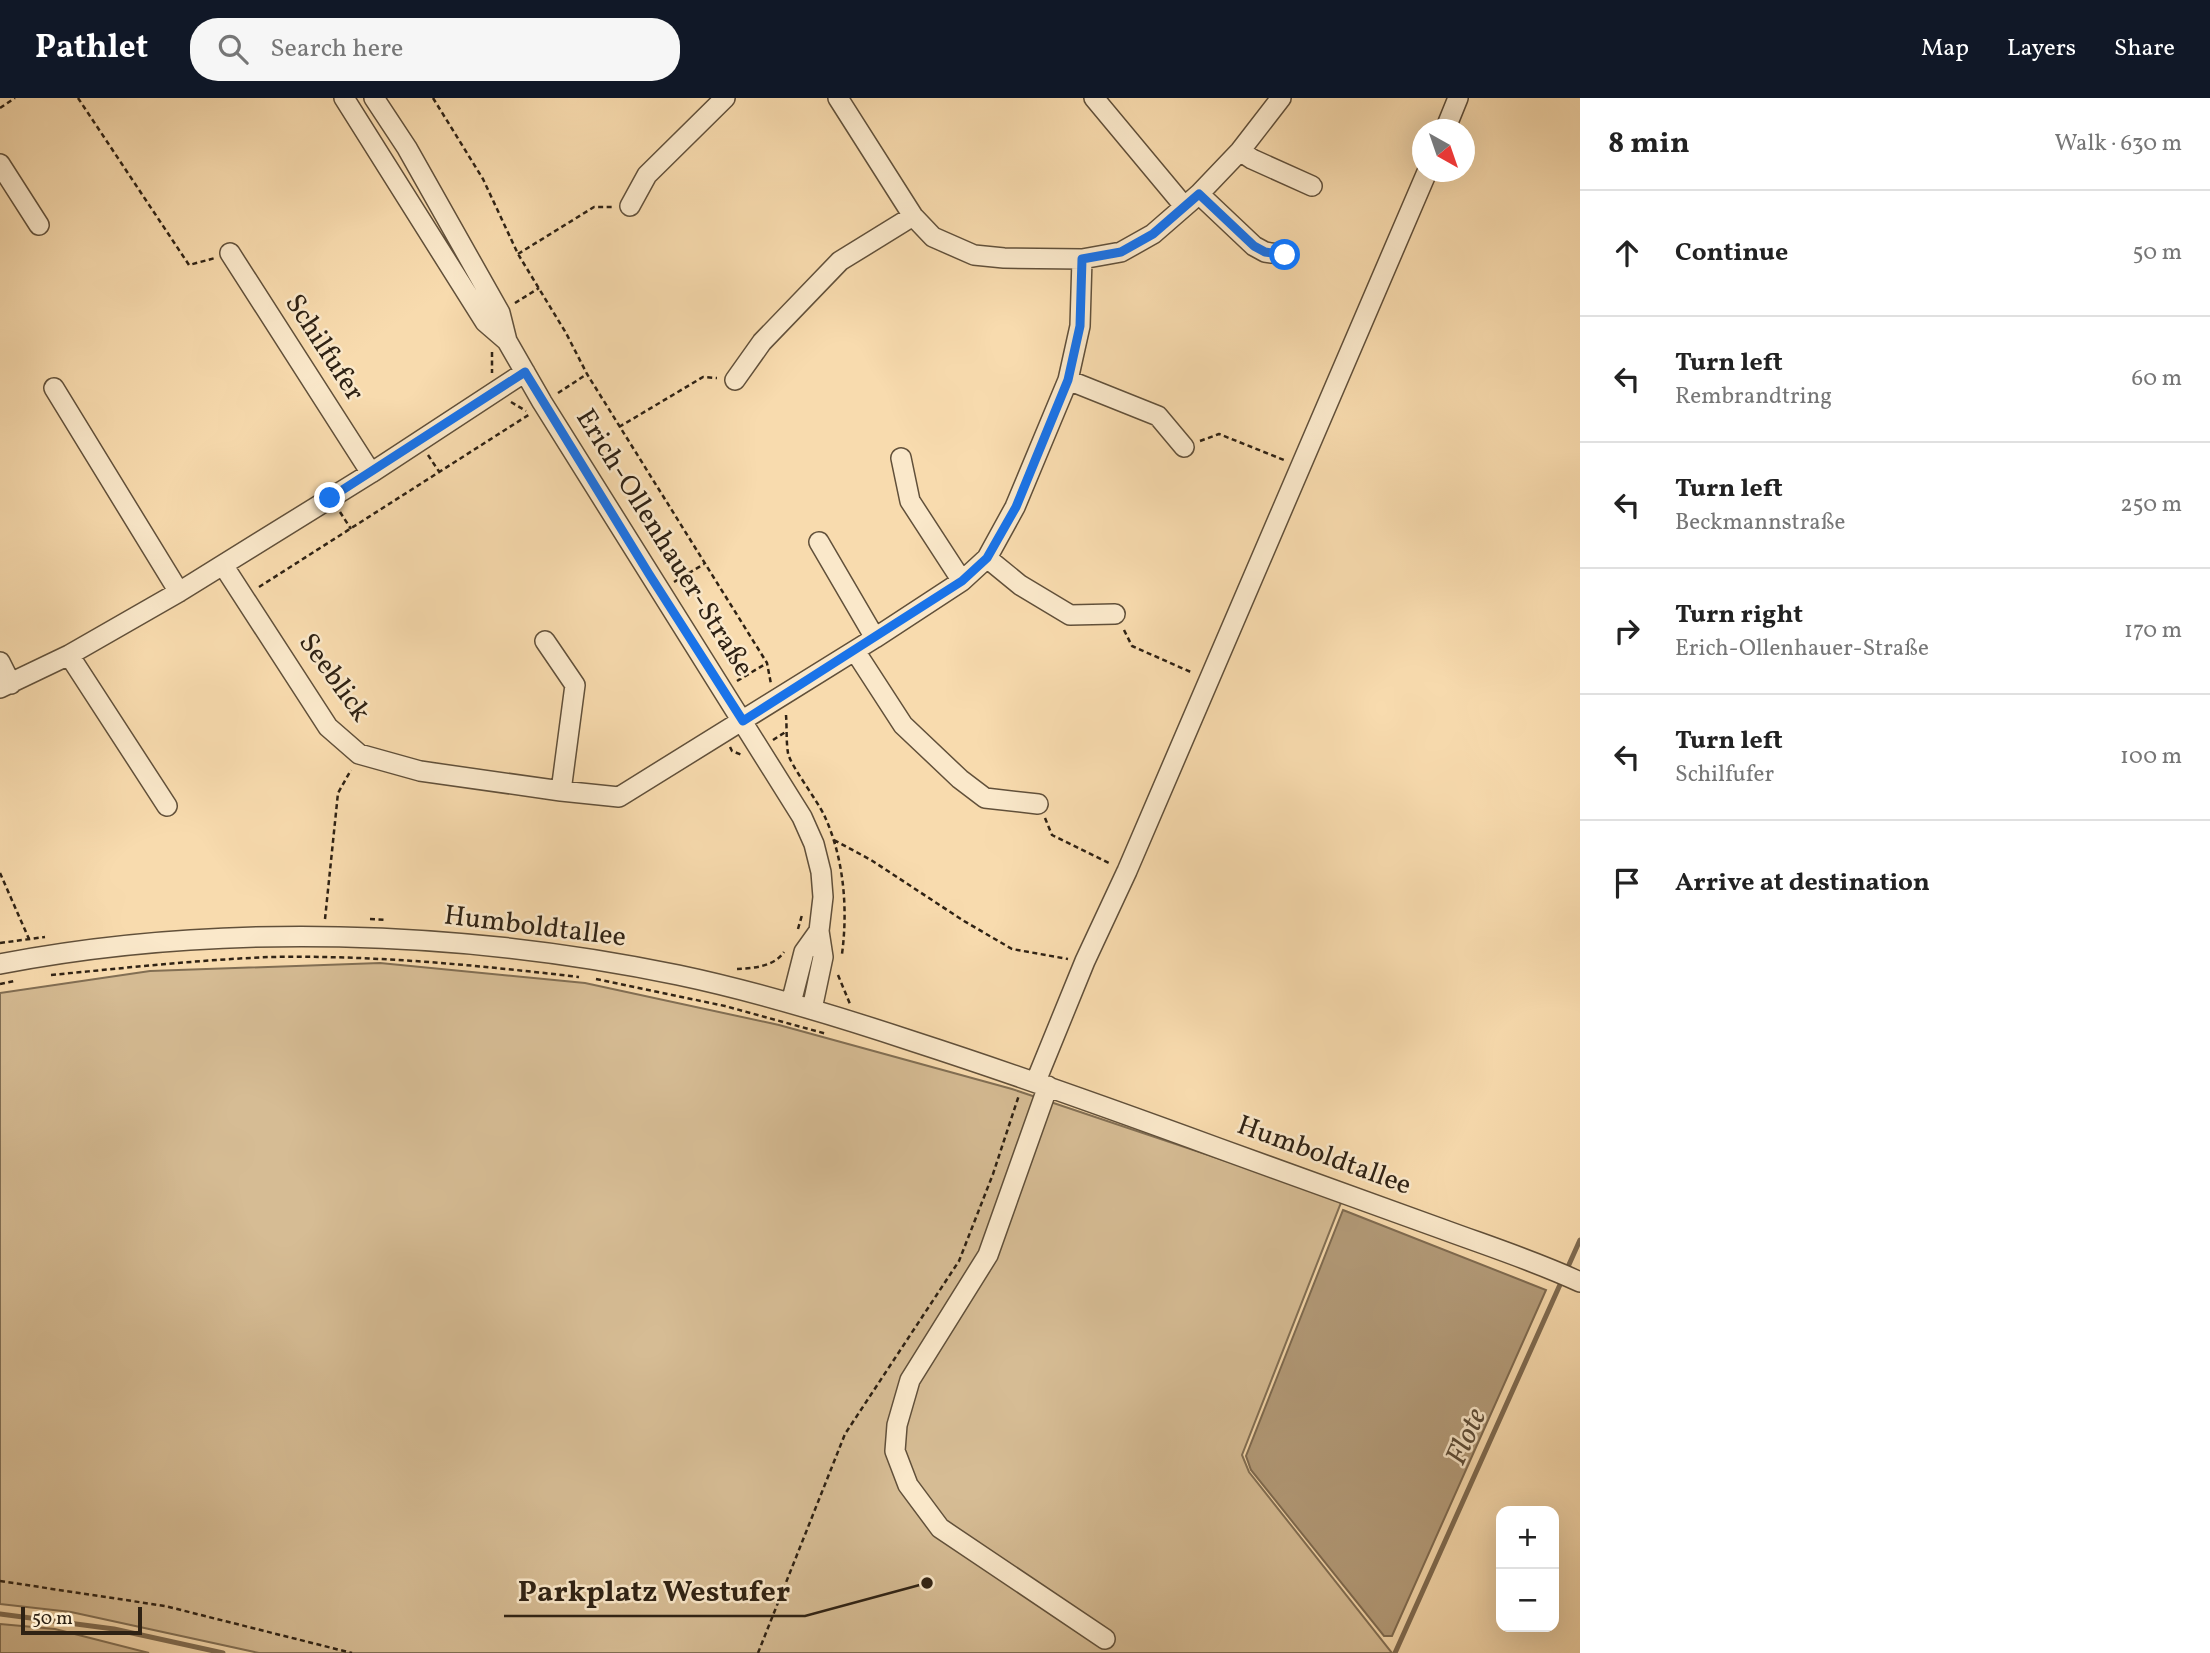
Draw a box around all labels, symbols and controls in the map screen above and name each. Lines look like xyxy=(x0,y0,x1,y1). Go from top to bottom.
search box xyxy=(190,18,680,81)
text: Pathlet xyxy=(35,26,148,72)
icon: search xyxy=(214,30,252,68)
text: Search here xyxy=(270,31,403,67)
text: Map xyxy=(1921,32,1969,66)
text: Layers xyxy=(2007,32,2076,66)
text: Share xyxy=(2114,32,2175,66)
north arrow xyxy=(1412,119,1475,182)
text: 8 min xyxy=(1608,123,1690,165)
text: Walk · 630 m xyxy=(2055,128,2182,160)
icon: ahead xyxy=(1608,234,1646,272)
text: Continue xyxy=(1675,235,1788,271)
text: 50 m xyxy=(2133,237,2182,269)
route start xyxy=(1269,239,1300,270)
street label: Schilfufer xyxy=(275,287,373,409)
text: Turn left xyxy=(1675,345,1783,381)
icon: left xyxy=(1608,360,1646,398)
text: 60 m xyxy=(2132,363,2182,395)
text: Rembrandtring xyxy=(1675,381,1832,413)
street label: Erich-Ollenhauer-Straße xyxy=(566,402,762,684)
text: Turn left xyxy=(1675,471,1783,507)
route end xyxy=(314,482,345,513)
icon: left xyxy=(1608,486,1646,524)
text: 250 m xyxy=(2120,489,2182,521)
text: Beckmannstraße xyxy=(1675,507,1845,539)
text: Turn right xyxy=(1675,597,1803,633)
icon: right xyxy=(1608,612,1646,650)
text: 170 m xyxy=(2124,615,2182,647)
street label: Seeblick xyxy=(289,626,379,730)
text: Erich-Ollenhauer-Straße xyxy=(1675,633,1929,665)
text: Turn left xyxy=(1675,723,1783,759)
icon: left xyxy=(1608,738,1646,776)
text: 100 m xyxy=(2120,741,2182,773)
text: Schilfufer xyxy=(1675,759,1774,791)
icon: arrive xyxy=(1608,864,1646,902)
text: Arrive at destination xyxy=(1675,865,1930,901)
street label: Humboldtallee xyxy=(442,897,628,957)
street label: Humboldtallee xyxy=(1231,1106,1417,1206)
water label: Flote xyxy=(1436,1402,1498,1472)
map controls xyxy=(1496,1506,1559,1632)
button: + xyxy=(1496,1506,1559,1569)
callout: Parkplatz Westufer xyxy=(504,1565,805,1616)
button: − xyxy=(1496,1569,1559,1632)
text: Parkplatz Westufer xyxy=(518,1572,790,1614)
scale bar xyxy=(21,1604,142,1636)
text: 50 m xyxy=(32,1606,73,1632)

